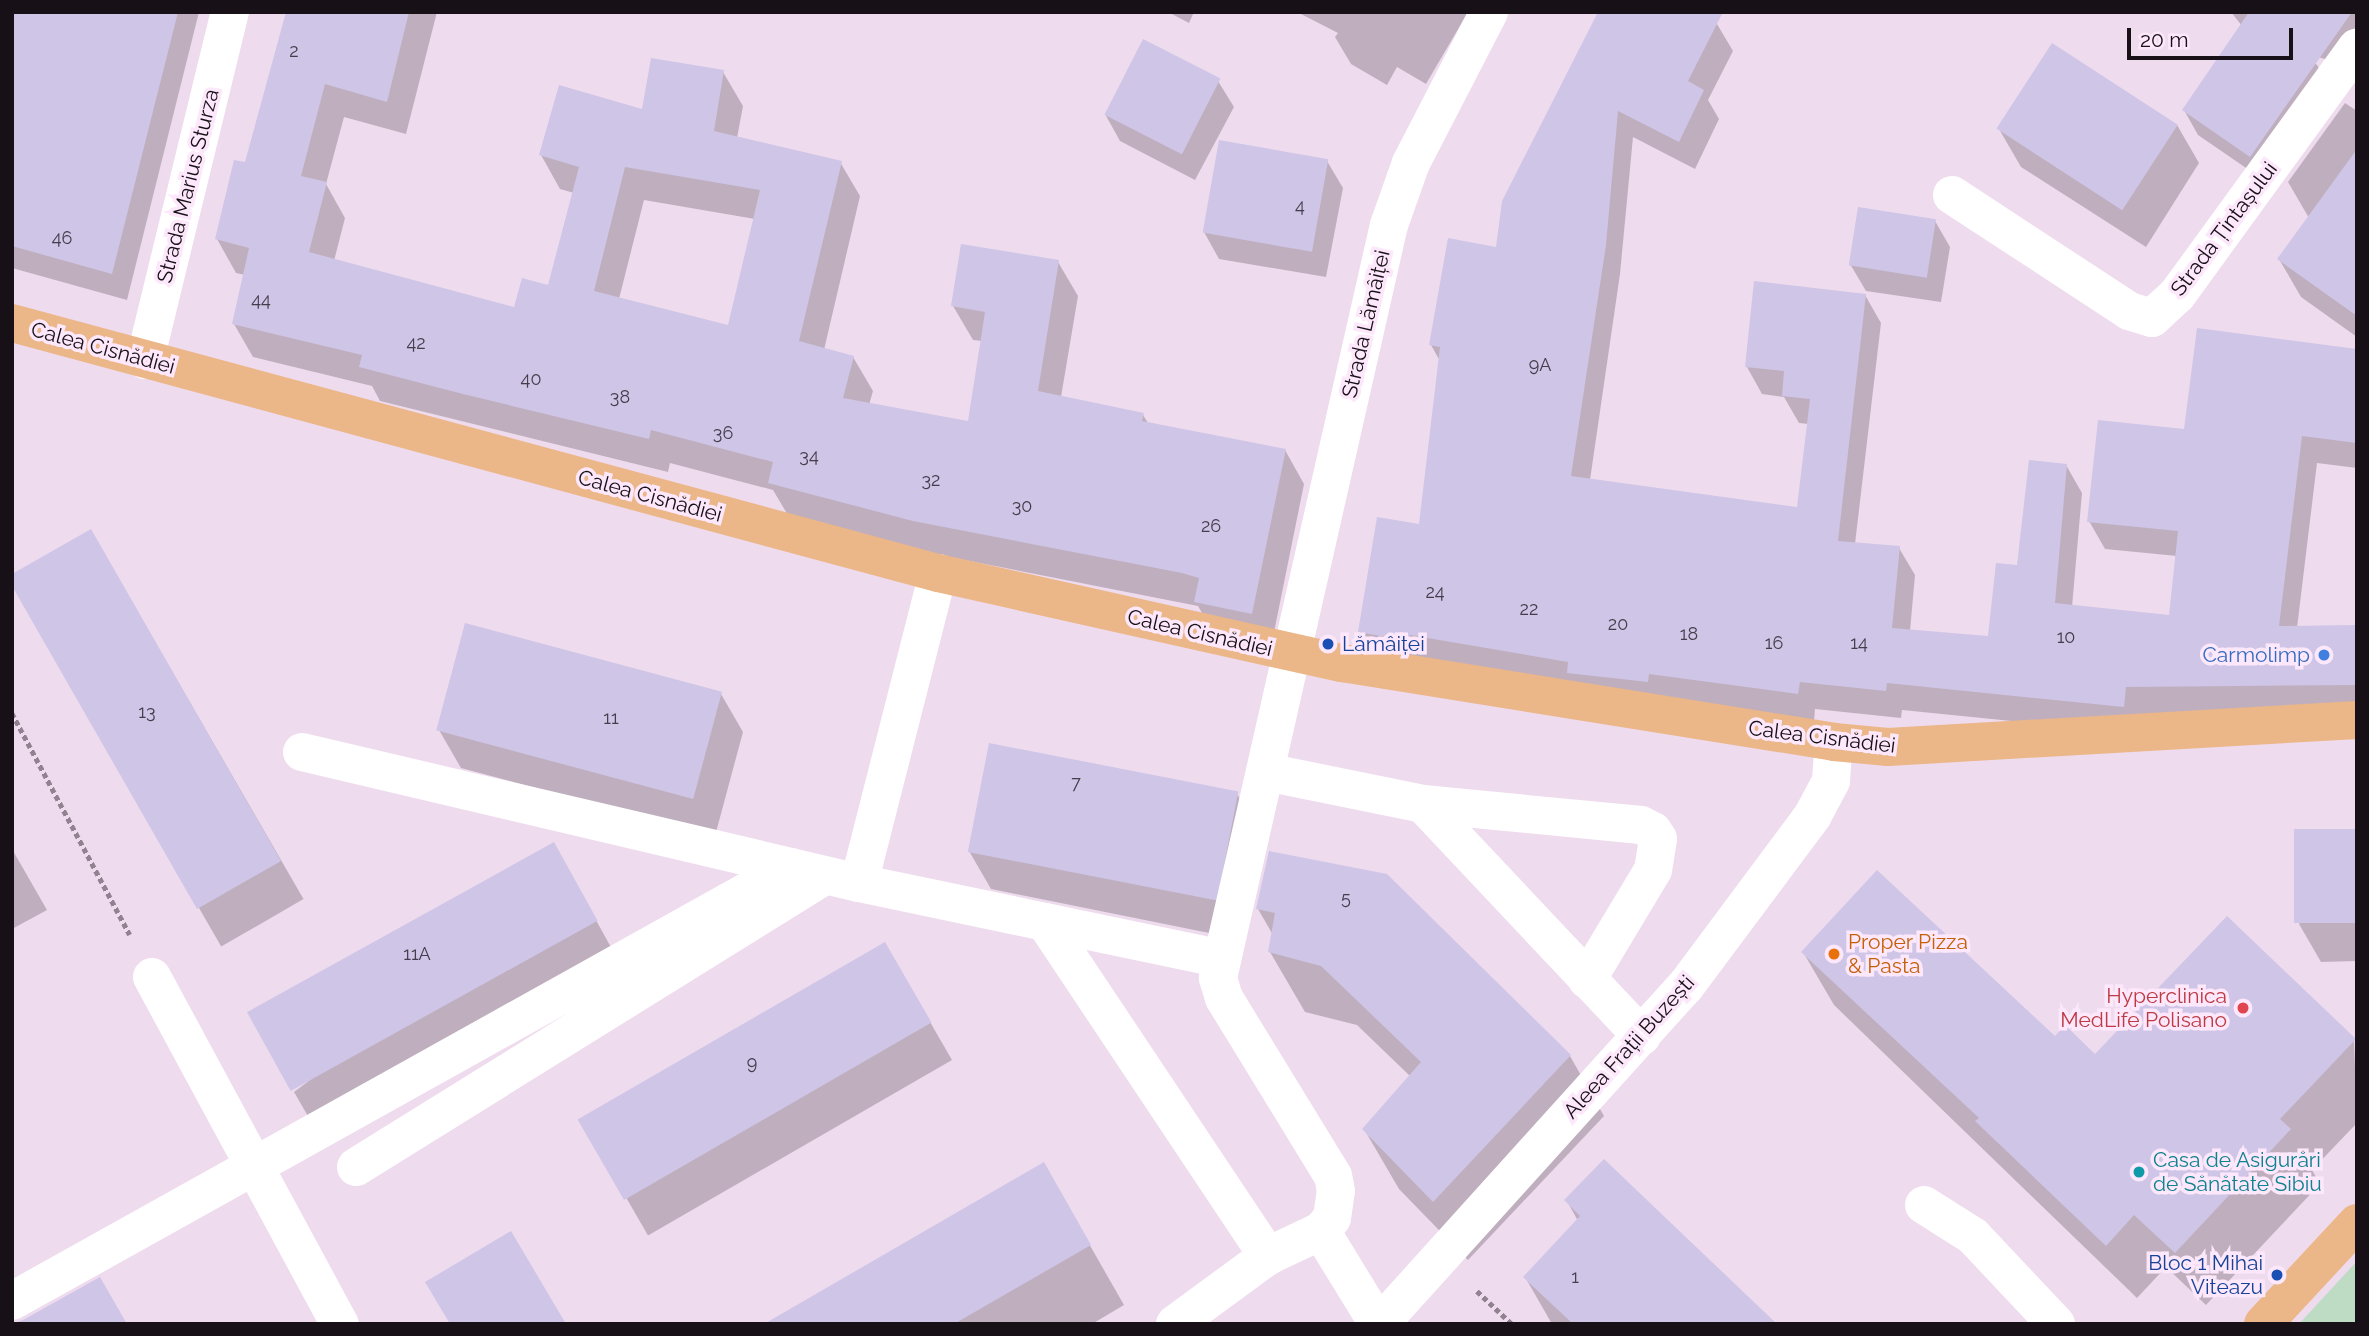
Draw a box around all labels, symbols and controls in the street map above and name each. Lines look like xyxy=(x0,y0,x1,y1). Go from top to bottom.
scale bar xyxy=(2131,14,2297,58)
text: 20 m xyxy=(2140,27,2188,52)
house number: 2 xyxy=(289,40,299,62)
street label: Strada Marius Sturza xyxy=(152,86,224,286)
street label: Strada Țintașului xyxy=(2165,157,2283,301)
house number: 4 xyxy=(1295,195,1305,217)
house number: 46 xyxy=(52,227,72,249)
street label: Strada Lămâiței xyxy=(1337,248,1395,400)
house number: 44 xyxy=(251,289,271,311)
street label: Calea Cisnădiei xyxy=(28,317,178,379)
house number: 42 xyxy=(406,332,426,354)
house number: 9A xyxy=(1529,354,1551,376)
house number: 40 xyxy=(521,368,541,390)
house number: 38 xyxy=(610,386,630,408)
house number: 36 xyxy=(713,422,733,444)
house number: 34 xyxy=(799,445,819,467)
street label: Calea Cisnădiei xyxy=(575,465,725,527)
house number: 32 xyxy=(922,469,940,491)
house number: 30 xyxy=(1012,495,1032,517)
house number: 26 xyxy=(1201,515,1221,537)
house number: 24 xyxy=(1425,581,1445,603)
house number: 22 xyxy=(1520,598,1538,620)
street label: Calea Cisnădiei xyxy=(1125,604,1275,662)
house number: 20 xyxy=(1608,613,1628,635)
house number: 18 xyxy=(1680,623,1698,645)
house number: 10 xyxy=(2057,626,2075,648)
place label: Lămâiței xyxy=(1342,631,1425,657)
house number: 16 xyxy=(1765,632,1783,654)
house number: 14 xyxy=(1850,632,1868,654)
marker: Lămâiței xyxy=(1320,636,1336,652)
place label: Carmolimp xyxy=(2202,642,2310,668)
marker: Carmolimp xyxy=(2316,647,2332,663)
house number: 13 xyxy=(138,701,156,723)
house number: 11 xyxy=(603,707,619,729)
street label: Calea Cisnădiei xyxy=(1747,715,1897,759)
house number: 7 xyxy=(1071,772,1081,794)
house number: 5 xyxy=(1341,887,1351,909)
place label: Proper Pizza & Pasta xyxy=(1848,929,1968,979)
house number: 11A xyxy=(403,943,431,965)
marker: Proper Pizza & Pasta xyxy=(1826,946,1842,962)
street label: Aleea Frații Buzești xyxy=(1558,970,1700,1124)
place label: Hyperclinica MedLife Polisano xyxy=(2060,983,2227,1033)
marker: Hyperclinica MedLife Polisano xyxy=(2233,998,2253,1018)
house number: 9 xyxy=(747,1052,757,1074)
place label: Casa de Asigurări de Sănătate Sibiu xyxy=(2153,1147,2322,1197)
marker: Casa de Asigurări de Sănătate Sibiu xyxy=(2131,1164,2147,1180)
place label: Bloc 1 Mihai Viteazu xyxy=(2148,1250,2263,1300)
house number: 1 xyxy=(1571,1266,1579,1288)
marker: Bloc 1 Mihai Viteazu xyxy=(2269,1267,2285,1283)

